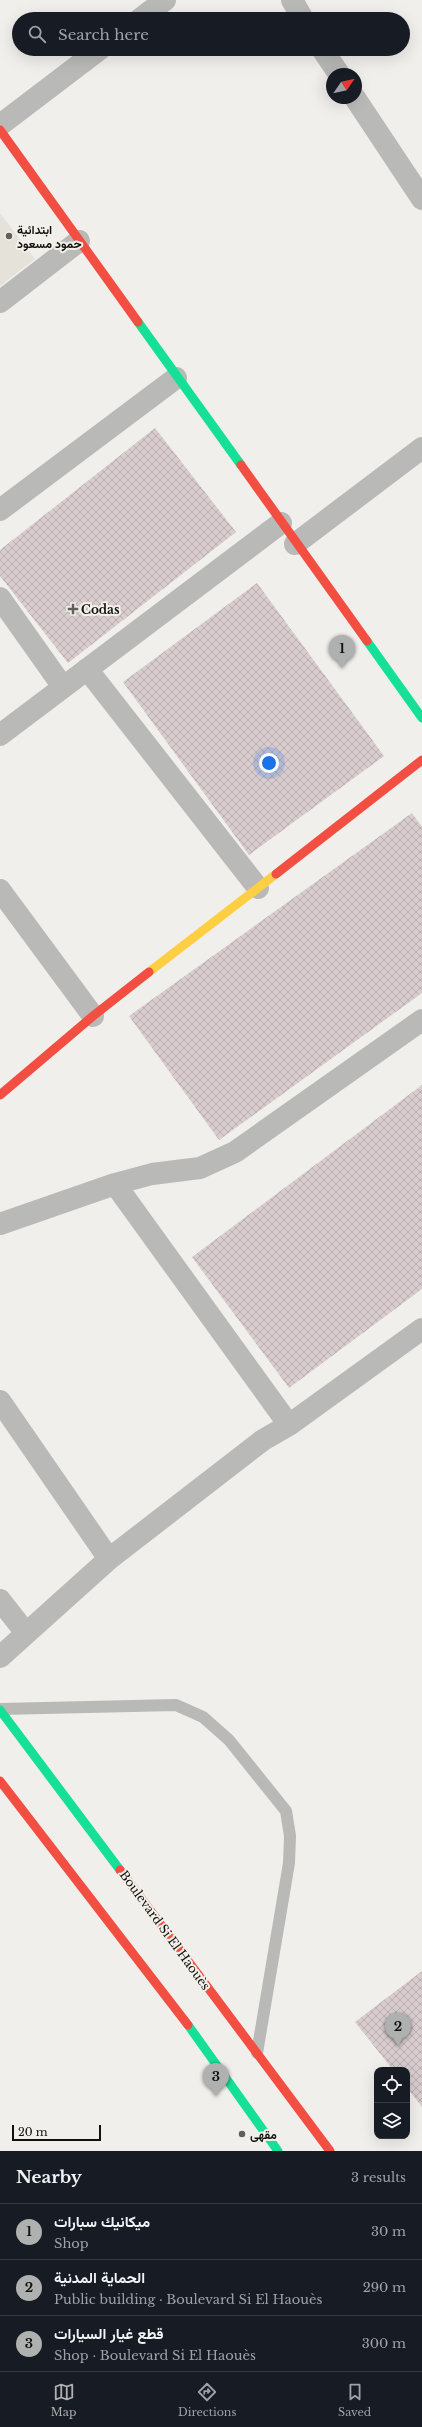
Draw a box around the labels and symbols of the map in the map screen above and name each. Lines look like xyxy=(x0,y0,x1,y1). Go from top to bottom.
north arrow xyxy=(326,68,362,104)
place label: ابتدائية حمود مسعود xyxy=(17,222,82,252)
marker: ابتدائية حمود مسعود xyxy=(4,231,14,241)
place label: Codas xyxy=(81,602,120,617)
marker: Codas xyxy=(68,604,78,614)
pin: 1 xyxy=(329,635,355,668)
your location xyxy=(259,753,279,773)
street label: Boulevard Si El Haouès xyxy=(117,1867,213,1993)
pin: 2 xyxy=(385,2013,411,2046)
pin: 3 xyxy=(203,2063,229,2096)
scale bar xyxy=(12,2123,101,2142)
place label: مقهى xyxy=(250,2127,277,2143)
marker: مقهى xyxy=(237,2129,247,2139)

